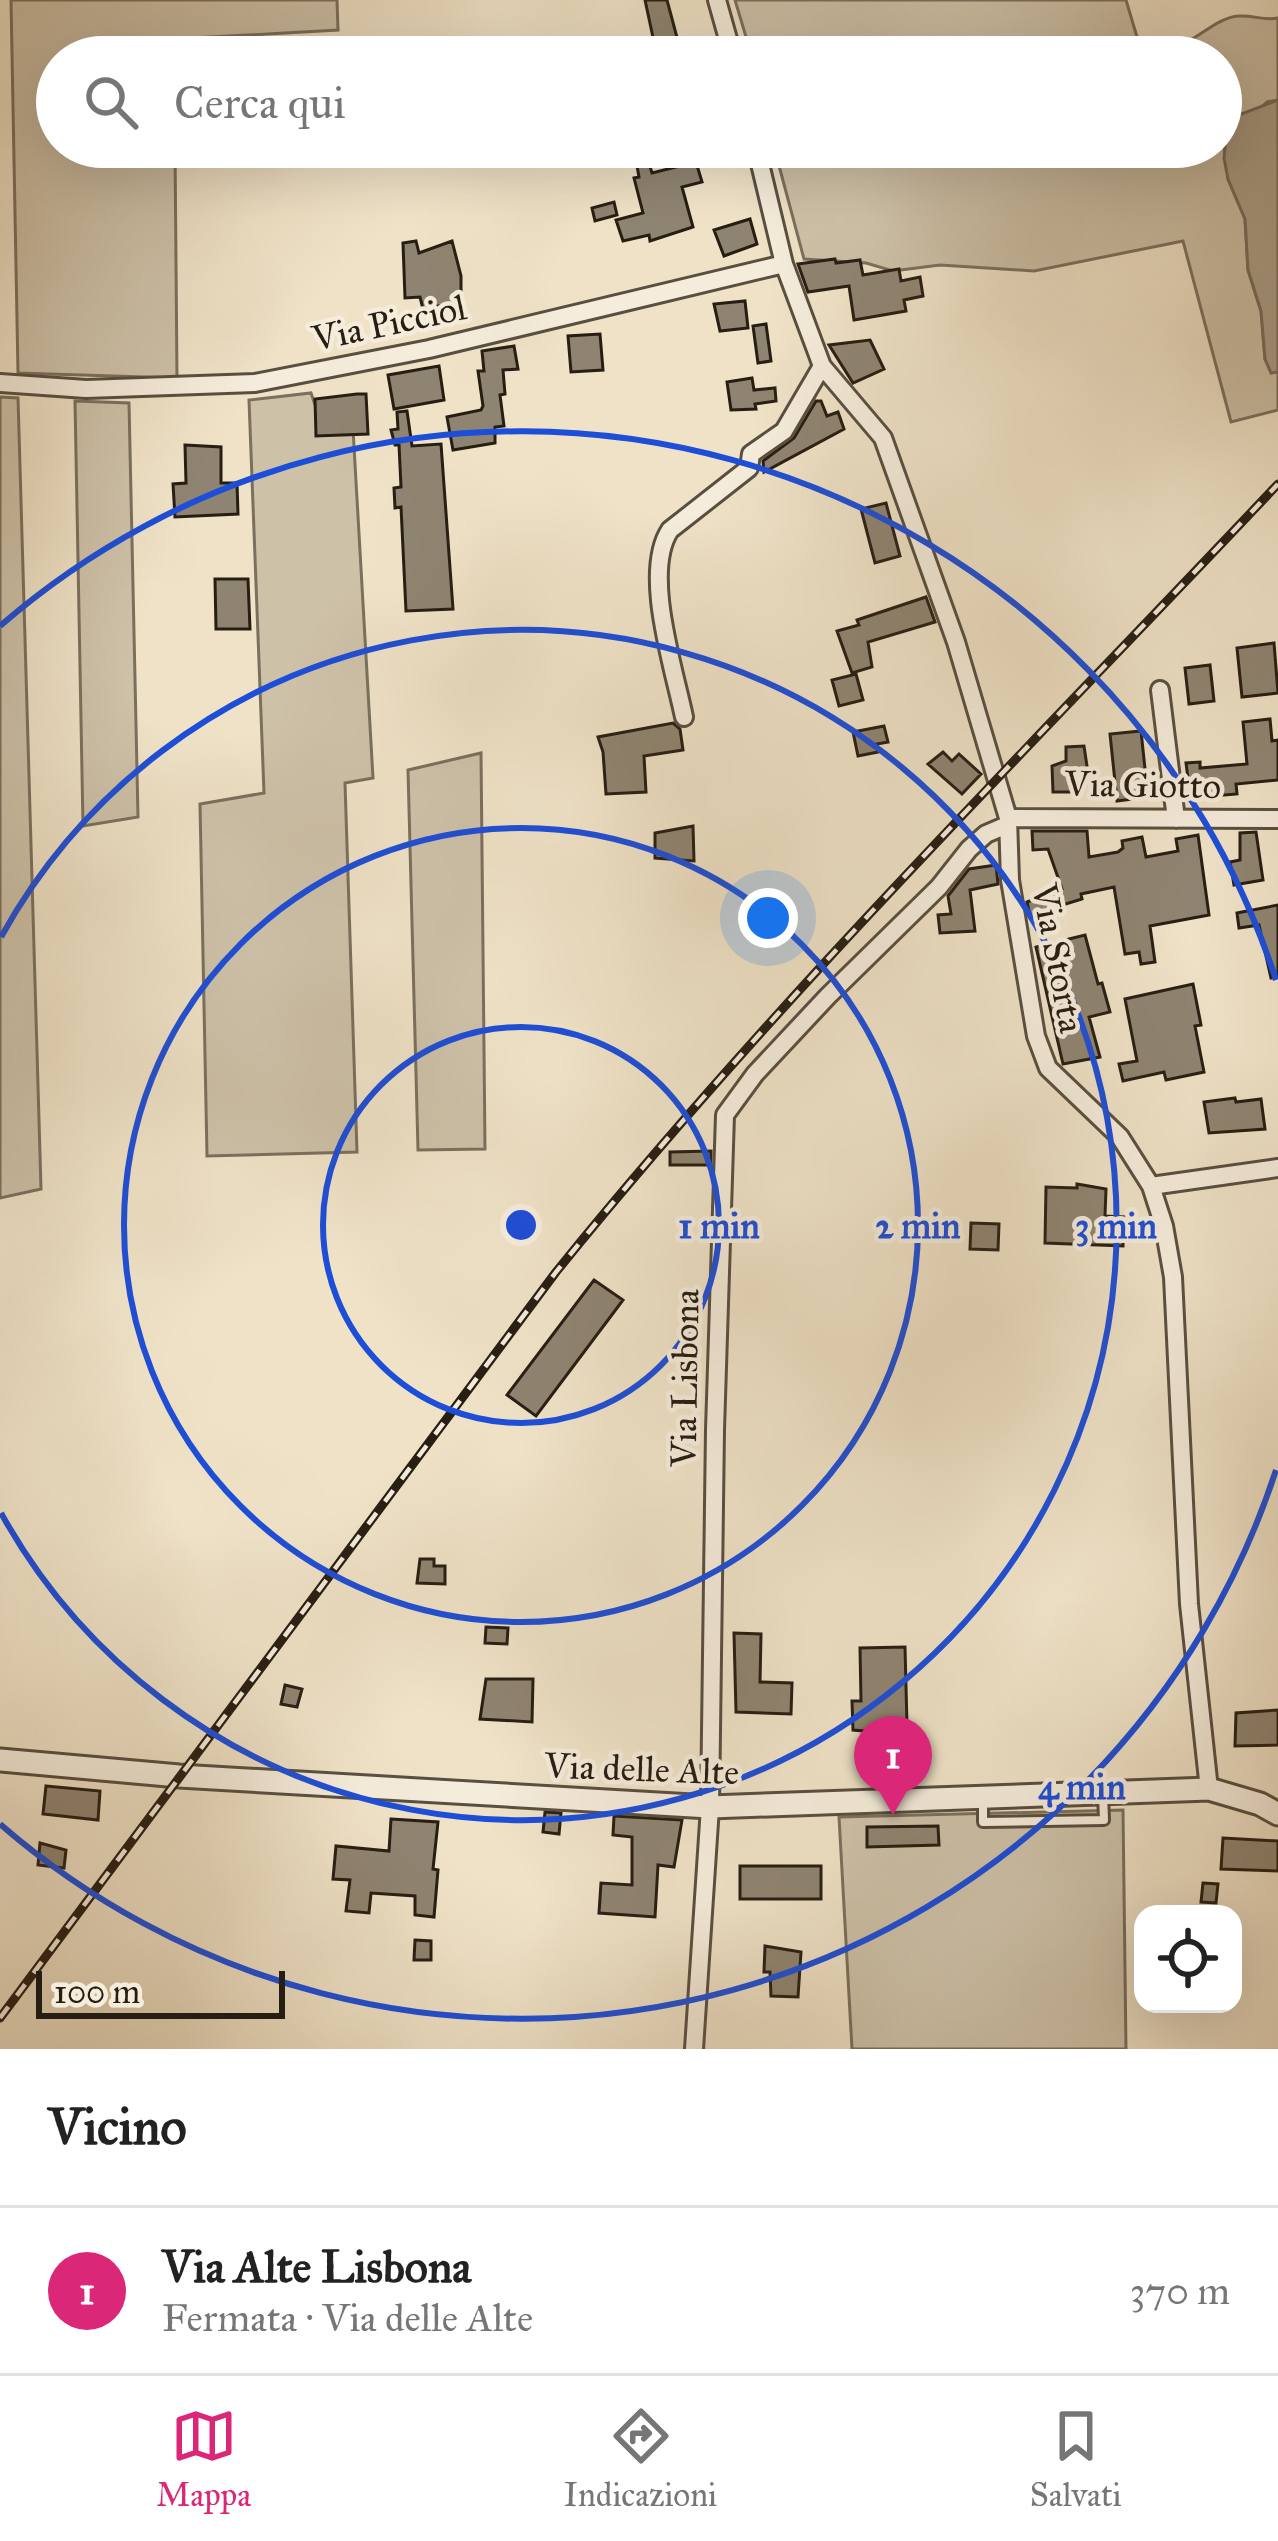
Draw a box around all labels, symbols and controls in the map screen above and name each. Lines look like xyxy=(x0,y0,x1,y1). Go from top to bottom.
search box xyxy=(36,36,1242,168)
icon: search xyxy=(78,69,144,135)
text: Cerca qui xyxy=(174,75,346,130)
street label: Via Picciol xyxy=(307,285,470,361)
street label: Via Giotto xyxy=(1064,762,1221,808)
street label: Via Storta xyxy=(1022,879,1094,1037)
your location xyxy=(738,888,798,948)
centre of rings xyxy=(500,1204,542,1246)
text: 1 min xyxy=(678,1204,760,1248)
text: 2 min xyxy=(875,1204,961,1248)
text: 3 min xyxy=(1075,1204,1157,1248)
street label: Via Lisbona xyxy=(661,1288,709,1468)
pin: 1 xyxy=(854,1716,932,1815)
street label: Via delle Alte xyxy=(543,1744,740,1794)
text: 4 min xyxy=(1038,1765,1126,1809)
map controls xyxy=(1134,1905,1242,2013)
button: locate xyxy=(1134,1905,1242,2013)
scale bar xyxy=(36,1965,285,2018)
text: 100 m xyxy=(54,1972,140,2012)
text: Vicino xyxy=(48,2096,186,2158)
text: Via Alte Lisbona xyxy=(162,2239,471,2294)
text: 1 xyxy=(79,2267,95,2315)
text: 370 m xyxy=(1130,2267,1230,2315)
text: Fermata · Via delle Alte xyxy=(162,2294,533,2342)
tab: Mappa xyxy=(156,2403,251,2515)
tab: Indicazioni xyxy=(564,2403,717,2515)
tab: Salvati xyxy=(1030,2403,1122,2515)

